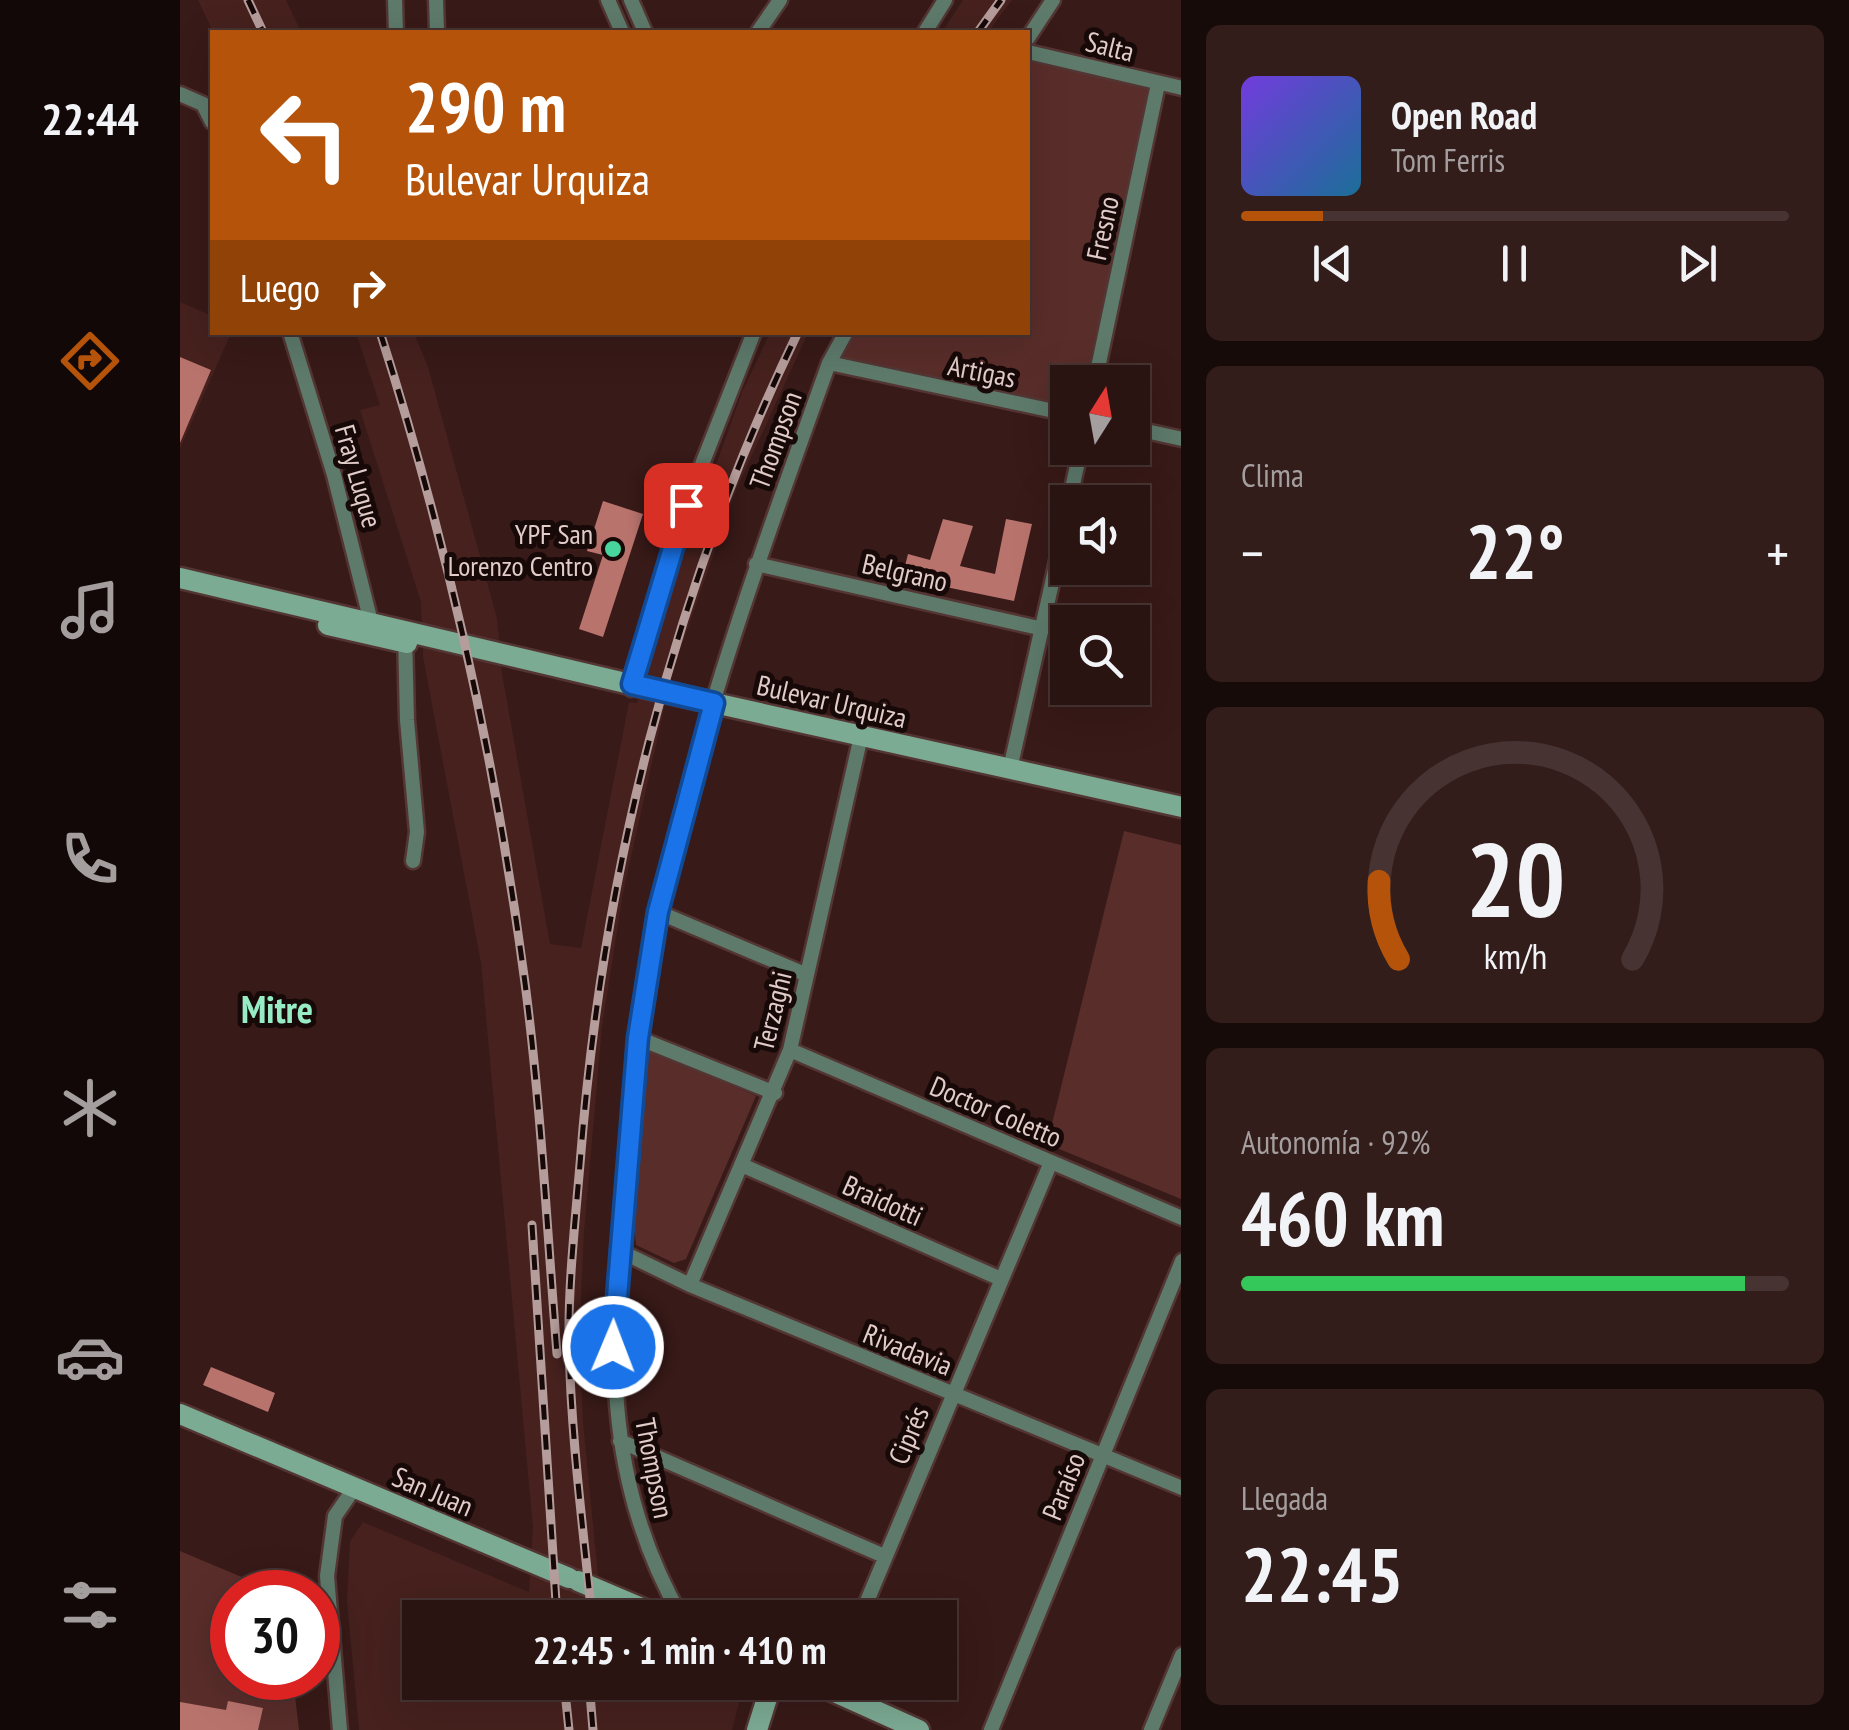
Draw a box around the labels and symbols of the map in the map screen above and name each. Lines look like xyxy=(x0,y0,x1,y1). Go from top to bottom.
street label: Salta xyxy=(1082,22,1138,70)
street label: Fresno xyxy=(1077,193,1127,263)
street label: Artigas xyxy=(945,346,1019,396)
north arrow xyxy=(1050,365,1150,465)
street label: Thompson xyxy=(740,386,810,494)
street label: Fray Luque xyxy=(327,420,391,532)
pin xyxy=(644,463,729,548)
place label: YPF San Lorenzo Centro xyxy=(448,515,593,584)
marker: YPF San Lorenzo Centro xyxy=(602,538,624,560)
street label: Belgrano xyxy=(859,544,951,600)
street label: Bulevar Urquiza xyxy=(754,666,910,736)
street label: Terzaghi xyxy=(744,967,800,1055)
district label: Mitre xyxy=(241,984,313,1033)
street label: Doctor Coletto xyxy=(925,1067,1067,1155)
street label: Braidotti xyxy=(837,1166,929,1234)
position arrow xyxy=(561,1295,665,1399)
street label: Rivadavia xyxy=(858,1314,958,1384)
street label: Ciprés xyxy=(879,1400,937,1470)
street label: Thompson xyxy=(627,1415,683,1521)
street label: Paraíso xyxy=(1033,1447,1093,1525)
street label: San Juan xyxy=(387,1458,479,1524)
speed limit sign: 30 xyxy=(210,1570,340,1700)

